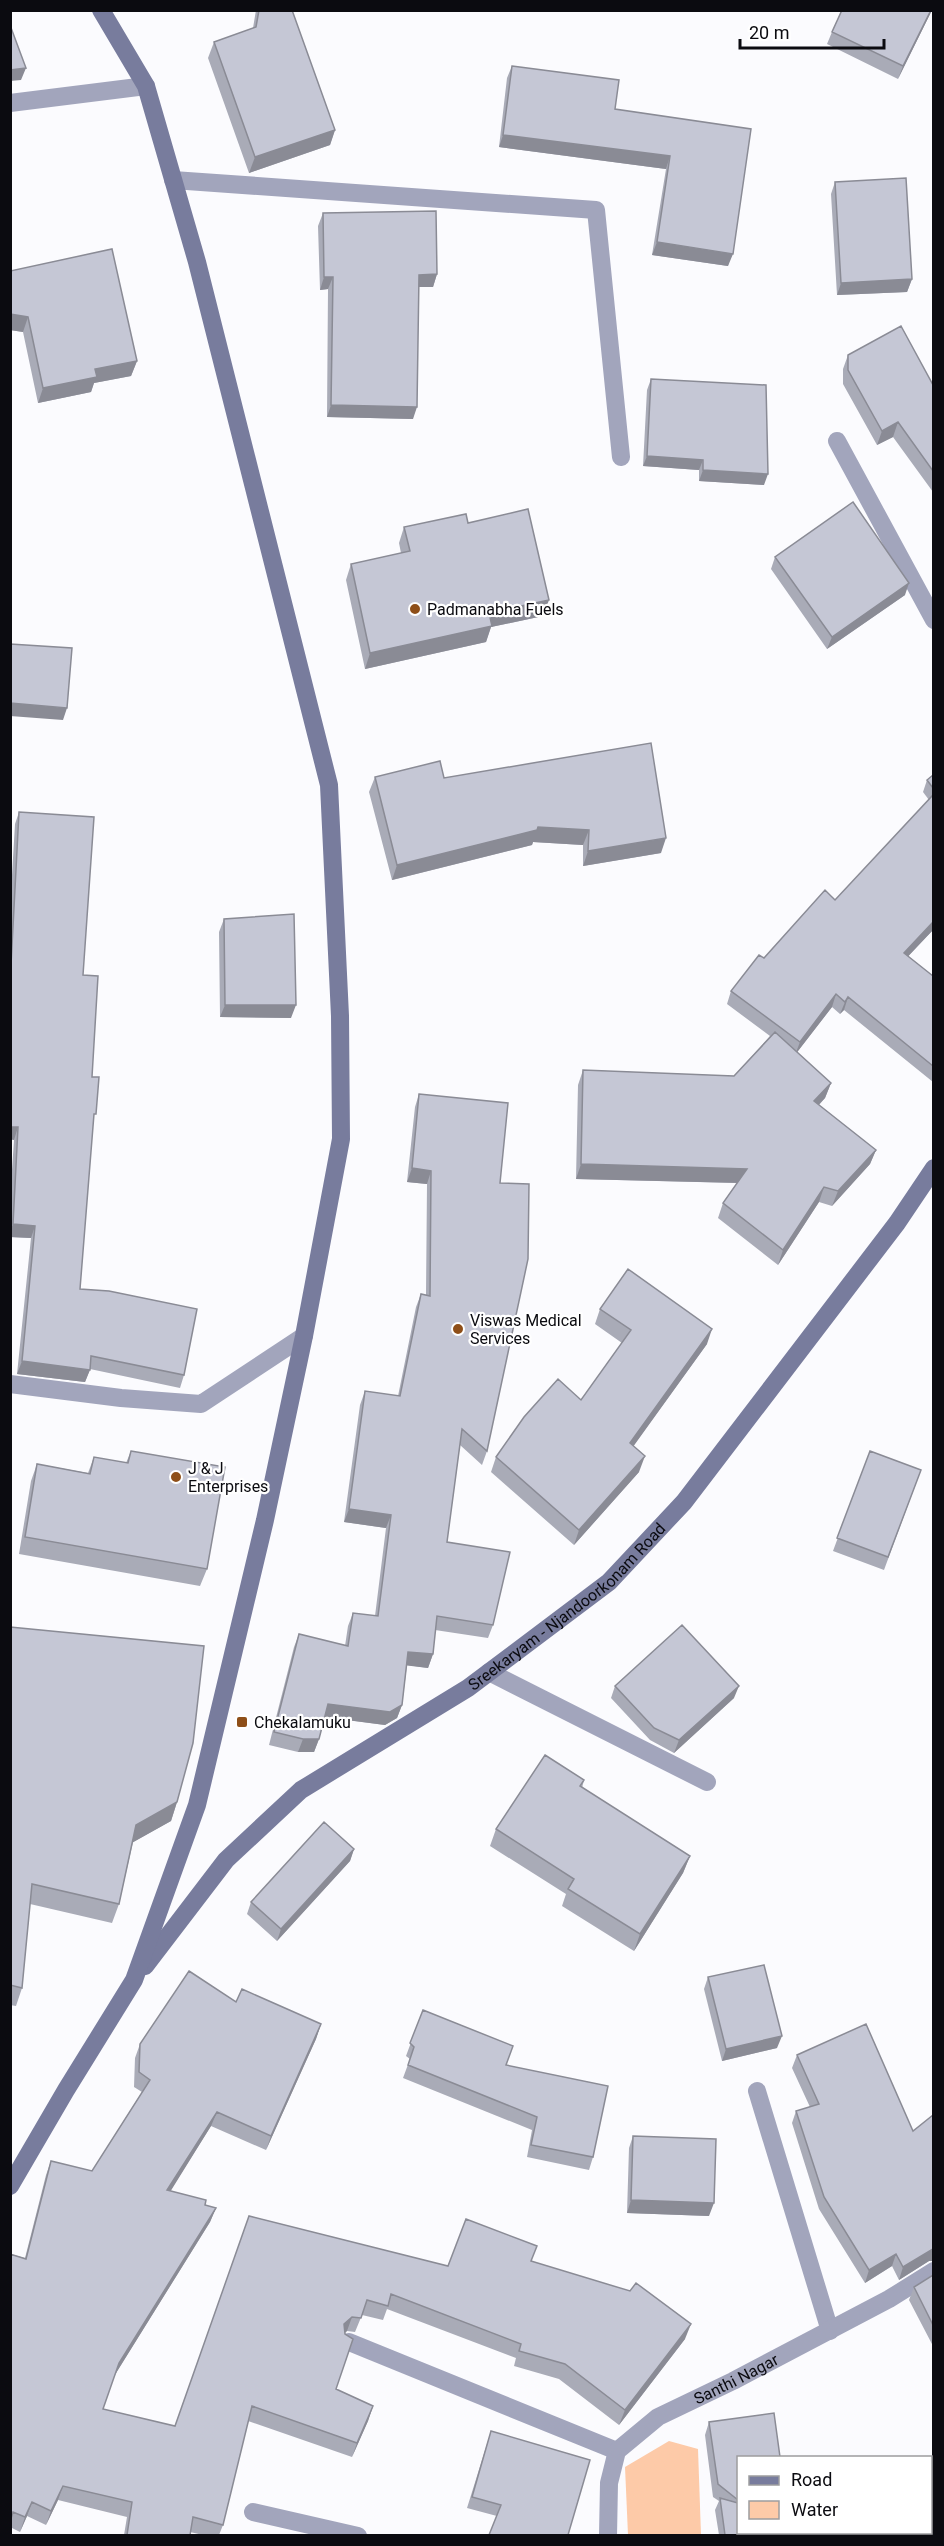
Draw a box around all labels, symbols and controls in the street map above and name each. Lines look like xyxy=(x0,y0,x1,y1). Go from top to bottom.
scale bar xyxy=(740,12,884,50)
text: 20 m xyxy=(749,22,789,43)
place label: Padmanabha Fuels xyxy=(427,600,564,619)
marker: Padmanabha Fuels xyxy=(408,602,422,616)
place label: Viswas Medical Services xyxy=(470,1311,582,1348)
marker: Viswas Medical Services xyxy=(451,1322,465,1336)
place label: J & J Enterprises xyxy=(188,1459,268,1496)
marker: J & J Enterprises xyxy=(169,1470,183,1484)
street label: Sreekaryam - Njandoorkonam Road xyxy=(464,1519,669,1694)
place label: Chekalamuku xyxy=(254,1713,351,1732)
marker: Chekalamuku xyxy=(235,1715,249,1729)
street label: Santhi Nagar xyxy=(691,2349,782,2408)
legend xyxy=(737,2456,932,2534)
text: Road xyxy=(791,2469,832,2490)
text: Water xyxy=(791,2499,838,2520)

